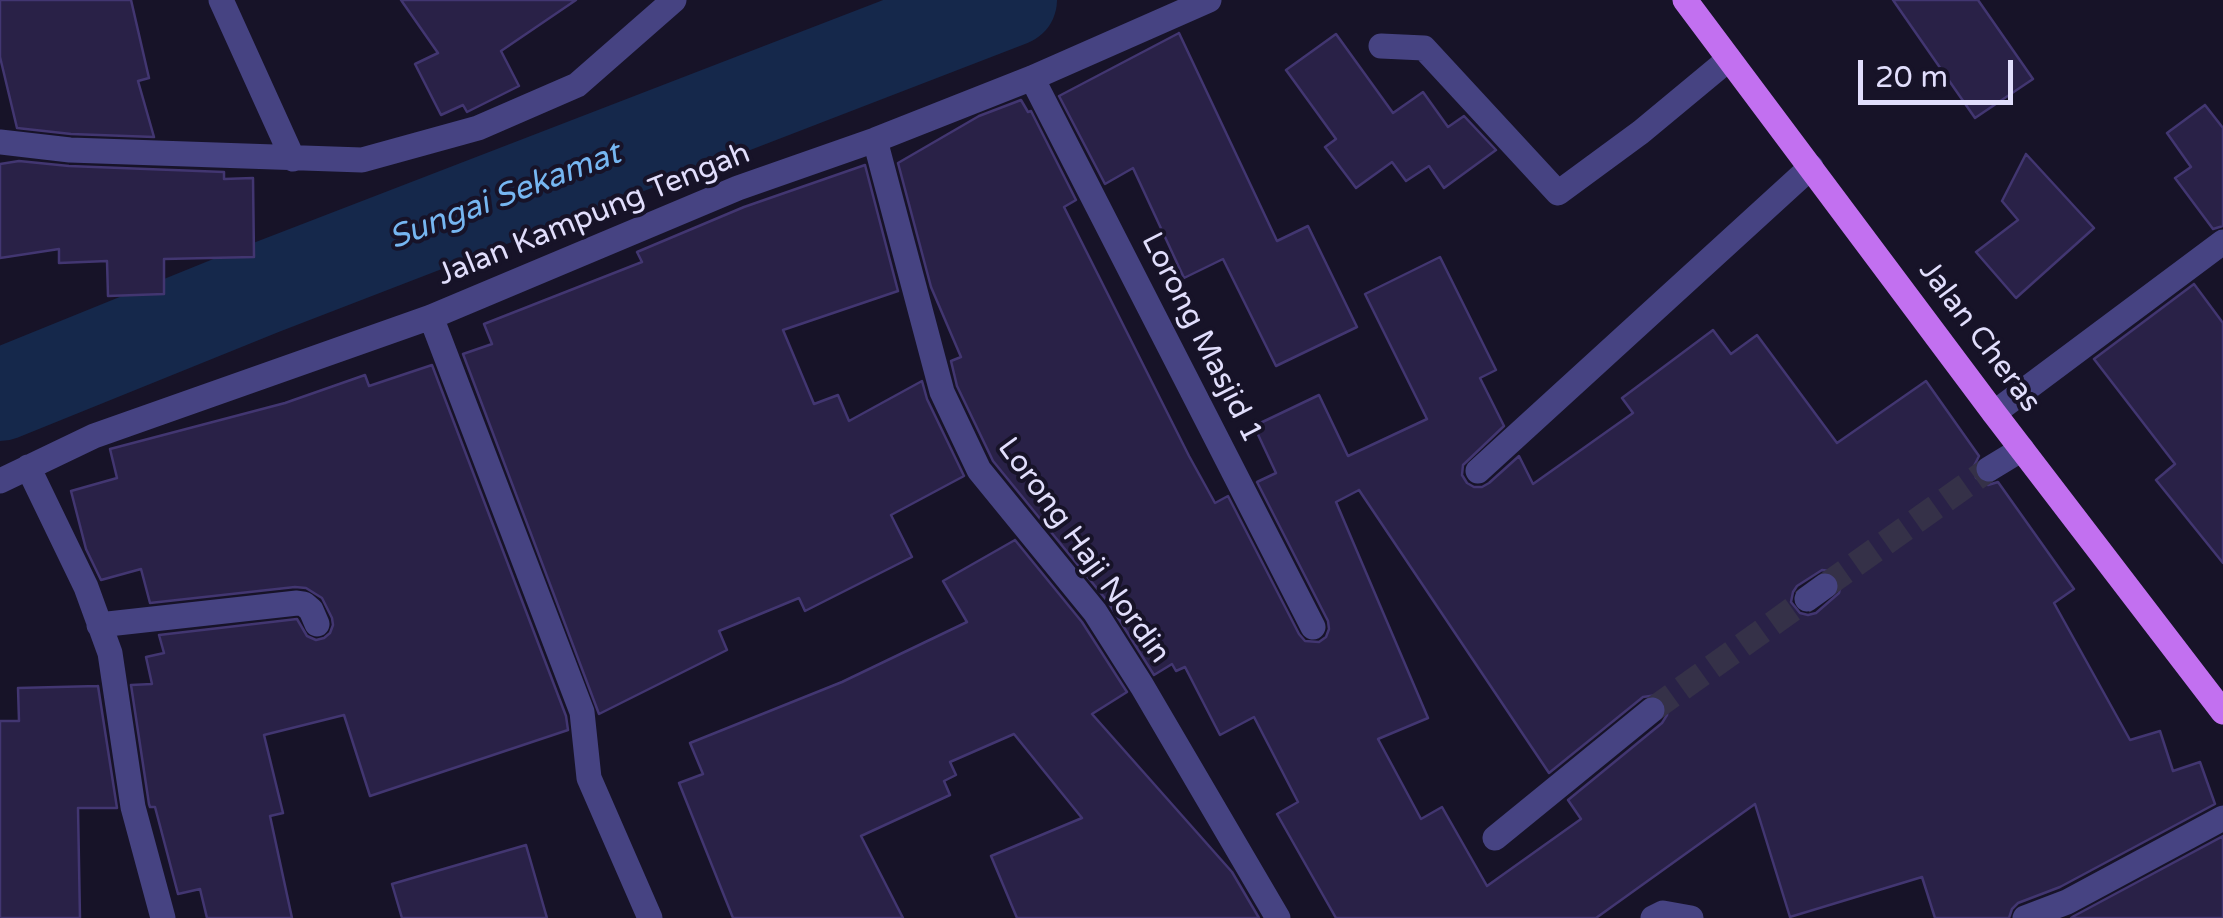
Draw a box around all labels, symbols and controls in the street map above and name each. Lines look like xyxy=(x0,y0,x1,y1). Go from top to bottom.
scale bar xyxy=(1863,40,2018,102)
text: 20 m xyxy=(1875,59,1948,96)
water label: Sungai Sekamat xyxy=(384,135,626,259)
street label: Jalan Kampung Tengah xyxy=(433,136,755,294)
street label: Lorong Masjid 1 xyxy=(1133,227,1269,449)
street label: Jalan Cheras xyxy=(1910,254,2048,420)
street label: Lorong Haji Nordin xyxy=(989,431,1177,671)

